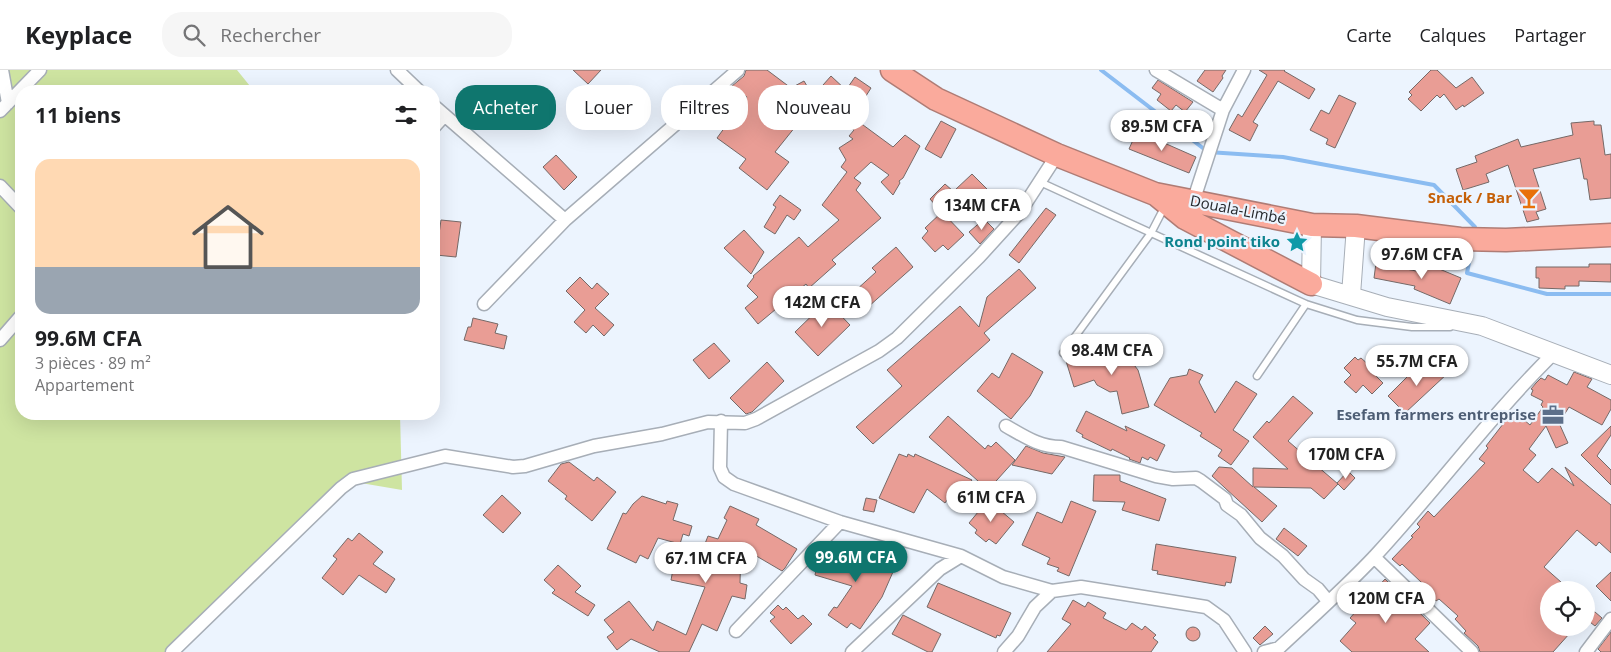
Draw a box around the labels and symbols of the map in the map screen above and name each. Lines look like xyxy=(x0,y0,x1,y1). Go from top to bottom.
pin: 89.5M CFA xyxy=(1105,109,1219,152)
bar icon: Snack / Bar xyxy=(1516,185,1542,211)
place label: Snack / Bar xyxy=(1428,187,1512,207)
pin: 134M CFA xyxy=(930,189,1034,231)
street label: Douala-Limbé xyxy=(1188,190,1288,228)
place icon: Rond point tiko xyxy=(1284,229,1310,255)
place label: Rond point tiko xyxy=(1164,231,1280,251)
pin: 97.6M CFA xyxy=(1365,238,1479,280)
pin: 142M CFA xyxy=(770,286,874,328)
pin: 98.4M CFA xyxy=(1055,334,1169,376)
pin: 55.7M CFA xyxy=(1360,344,1474,387)
office icon: Esefam farmers entreprise xyxy=(1540,402,1566,428)
place label: Esefam farmers entreprise xyxy=(1336,404,1536,424)
pin: 170M CFA xyxy=(1294,438,1398,480)
pin: 61M CFA xyxy=(945,480,1037,523)
pin: 99.6M CFA xyxy=(799,540,913,583)
pin: 67.1M CFA xyxy=(649,542,763,584)
pin: 120M CFA xyxy=(1334,582,1438,624)

